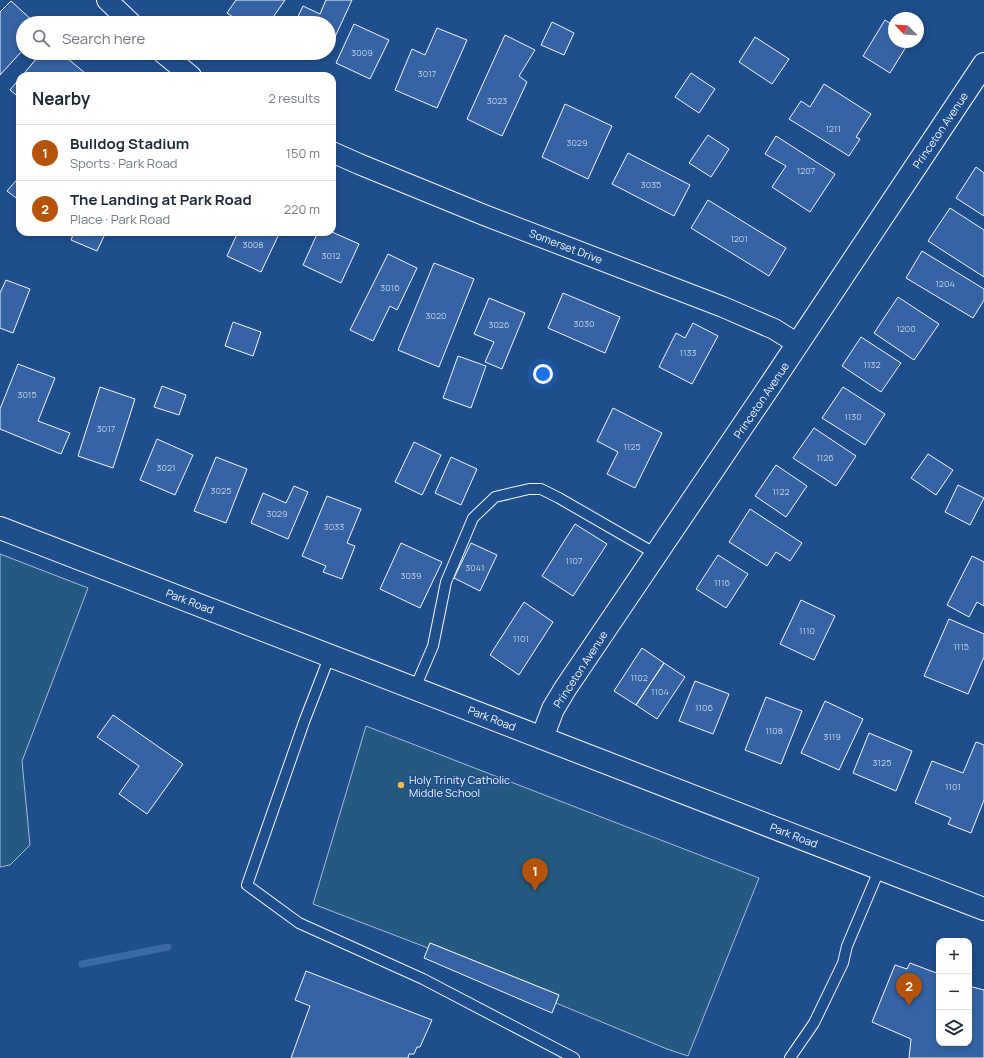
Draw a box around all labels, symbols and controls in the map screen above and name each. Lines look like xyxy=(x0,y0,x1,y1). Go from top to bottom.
north arrow xyxy=(888,12,924,48)
search box xyxy=(16,16,336,60)
icon: search xyxy=(30,27,52,49)
text: Search here xyxy=(62,28,145,49)
house number: 3009 xyxy=(351,46,373,59)
house number: 3017 xyxy=(418,67,437,80)
text: Nearby xyxy=(32,87,90,110)
street label: Princeton Avenue xyxy=(909,88,971,171)
text: 2 results xyxy=(268,89,320,107)
house number: 3023 xyxy=(487,94,507,107)
house number: 1211 xyxy=(825,122,841,135)
text: Bulldog Stadium xyxy=(70,133,189,154)
house number: 3029 xyxy=(566,136,588,149)
text: 1 xyxy=(42,144,48,162)
text: 150 m xyxy=(286,144,320,162)
text: Sports · Park Road xyxy=(70,154,178,172)
house number: 1207 xyxy=(797,164,816,177)
house number: 3035 xyxy=(641,178,661,191)
text: The Landing at Park Road xyxy=(70,189,252,210)
text: 2 xyxy=(41,200,49,218)
text: 220 m xyxy=(284,200,320,218)
text: Place · Park Road xyxy=(70,210,170,228)
street label: Somerset Drive xyxy=(527,225,605,267)
house number: 1201 xyxy=(730,232,748,245)
house number: 3008 xyxy=(242,238,264,251)
house number: 3012 xyxy=(321,249,341,262)
house number: 1204 xyxy=(935,277,955,290)
house number: 3016 xyxy=(380,281,400,294)
house number: 3020 xyxy=(425,309,447,322)
house number: 3030 xyxy=(574,317,594,330)
house number: 3026 xyxy=(488,318,510,331)
house number: 1200 xyxy=(896,322,916,335)
house number: 1133 xyxy=(680,346,697,359)
street label: Princeton Avenue xyxy=(730,358,792,441)
house number: 1132 xyxy=(863,358,881,371)
your location xyxy=(533,364,553,384)
house number: 3015 xyxy=(17,388,37,401)
house number: 1130 xyxy=(844,410,862,423)
house number: 3017 xyxy=(97,422,116,435)
house number: 1125 xyxy=(623,440,641,453)
house number: 1126 xyxy=(816,451,834,464)
house number: 3021 xyxy=(156,461,176,474)
house number: 3025 xyxy=(211,484,231,497)
house number: 1122 xyxy=(772,485,790,498)
house number: 3029 xyxy=(266,507,288,520)
house number: 3033 xyxy=(324,520,344,533)
house number: 1107 xyxy=(565,554,583,567)
house number: 3041 xyxy=(465,561,485,574)
house number: 3039 xyxy=(400,569,422,582)
house number: 1116 xyxy=(714,576,730,589)
street label: Park Road xyxy=(164,585,216,617)
house number: 1110 xyxy=(799,624,815,637)
street label: Princeton Avenue xyxy=(549,627,611,710)
house number: 1101 xyxy=(513,632,529,645)
house number: 1115 xyxy=(953,640,969,653)
house number: 1102 xyxy=(630,671,648,684)
house number: 1104 xyxy=(651,685,669,698)
house number: 1106 xyxy=(695,701,713,714)
street label: Park Road xyxy=(466,702,518,734)
house number: 1108 xyxy=(765,724,783,737)
house number: 3119 xyxy=(823,730,841,743)
house number: 3125 xyxy=(873,756,891,769)
place label: Holy Trinity Catholic Middle School xyxy=(409,772,510,800)
marker: Holy Trinity Catholic Middle School xyxy=(396,780,406,790)
house number: 1101 xyxy=(945,780,961,793)
street label: Park Road xyxy=(768,819,820,851)
pin: 1 xyxy=(522,858,548,891)
map controls xyxy=(936,938,972,1046)
button: + xyxy=(936,938,972,974)
pin: 2 xyxy=(896,973,922,1006)
button: − xyxy=(936,974,972,1010)
button: layers xyxy=(936,1010,972,1046)

